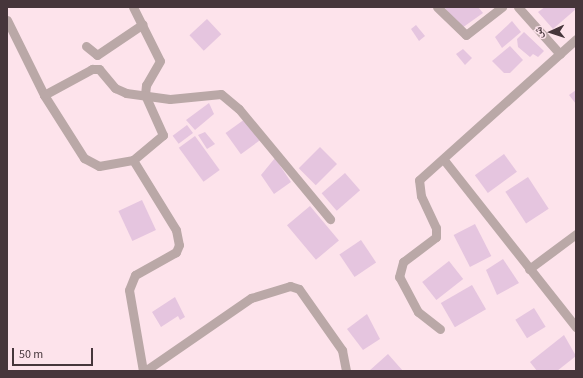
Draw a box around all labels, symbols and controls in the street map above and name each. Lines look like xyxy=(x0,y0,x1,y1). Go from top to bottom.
north arrow xyxy=(531,12,571,52)
text: ش xyxy=(531,26,546,39)
scale bar xyxy=(14,340,95,366)
text: 50 m xyxy=(19,346,43,363)

